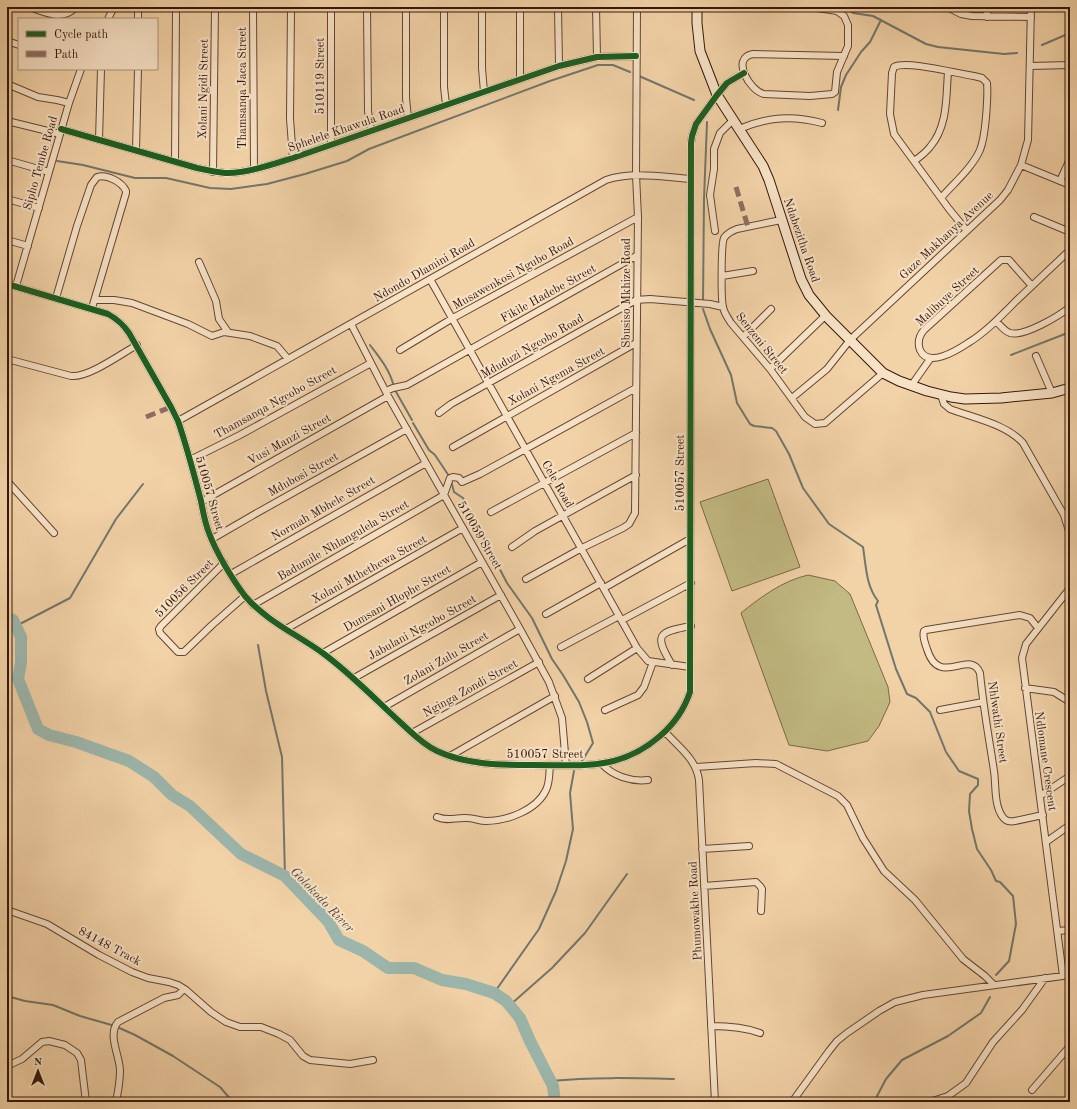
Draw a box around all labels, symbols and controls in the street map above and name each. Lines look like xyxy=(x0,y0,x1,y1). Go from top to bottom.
legend xyxy=(18,18,158,70)
street label: Thamsanqa Jaca Street xyxy=(237,27,249,149)
text: Cycle path xyxy=(54,29,109,41)
street label: 510119 Street xyxy=(314,38,327,114)
street label: Xolani Ngidi Street xyxy=(197,39,211,139)
text: Path xyxy=(54,49,79,61)
street label: Sphelele Khawula Road xyxy=(286,103,406,155)
street label: Sipho Tembe Road xyxy=(22,115,60,212)
street label: Gaze Makhanya Avenue xyxy=(898,189,996,282)
street label: Ndabezitha Road xyxy=(781,197,821,284)
street label: Musawenkosi Ngubo Road xyxy=(451,236,576,312)
street label: Ndondo Dlamini Road xyxy=(372,237,477,305)
street label: Sbusiso Mkhize Road xyxy=(621,238,633,348)
street label: Fikile Hadebe Street xyxy=(499,263,598,325)
street label: Malibuye Street xyxy=(914,265,982,329)
street label: Senzeni Street xyxy=(733,311,790,377)
street label: Mduduzi Ngcobo Road xyxy=(479,313,586,381)
street label: Xolani Ngema Street xyxy=(506,345,607,408)
street label: Thamsanqa Ngcobo Street xyxy=(212,364,339,441)
street label: Vusi Manzi Street xyxy=(246,412,333,468)
street label: 510057 Street xyxy=(674,435,687,511)
street label: Mdubosi Street xyxy=(266,451,341,499)
street label: 510057 Street xyxy=(193,454,226,532)
street label: Cele Road xyxy=(539,459,575,510)
street label: Normah Mbhele Street xyxy=(270,474,377,543)
street label: Badumile Nhlangulela Street xyxy=(276,498,411,583)
street label: 510059 Street xyxy=(455,499,504,572)
street label: Xolani Mthethewa Street xyxy=(310,533,429,606)
street label: 510056 Street xyxy=(153,557,216,620)
street label: Dumsani Hlophe Street xyxy=(342,563,453,634)
street label: Jabulani Ngcobo Street xyxy=(366,593,478,663)
street label: Zolani Zulu Street xyxy=(402,630,491,688)
street label: Nginga Zondi Street xyxy=(421,658,520,720)
street label: Nhlwathi Street xyxy=(985,680,1009,764)
street label: Ndlomane Crescent xyxy=(1032,710,1058,812)
street label: 510057 Street xyxy=(507,748,583,761)
street label: Phumowakhe Road xyxy=(687,861,705,961)
water label: Golokodo River xyxy=(288,865,356,935)
street label: 84148 Track xyxy=(76,925,143,968)
north arrow xyxy=(18,1051,58,1091)
text: N xyxy=(34,1057,43,1068)

